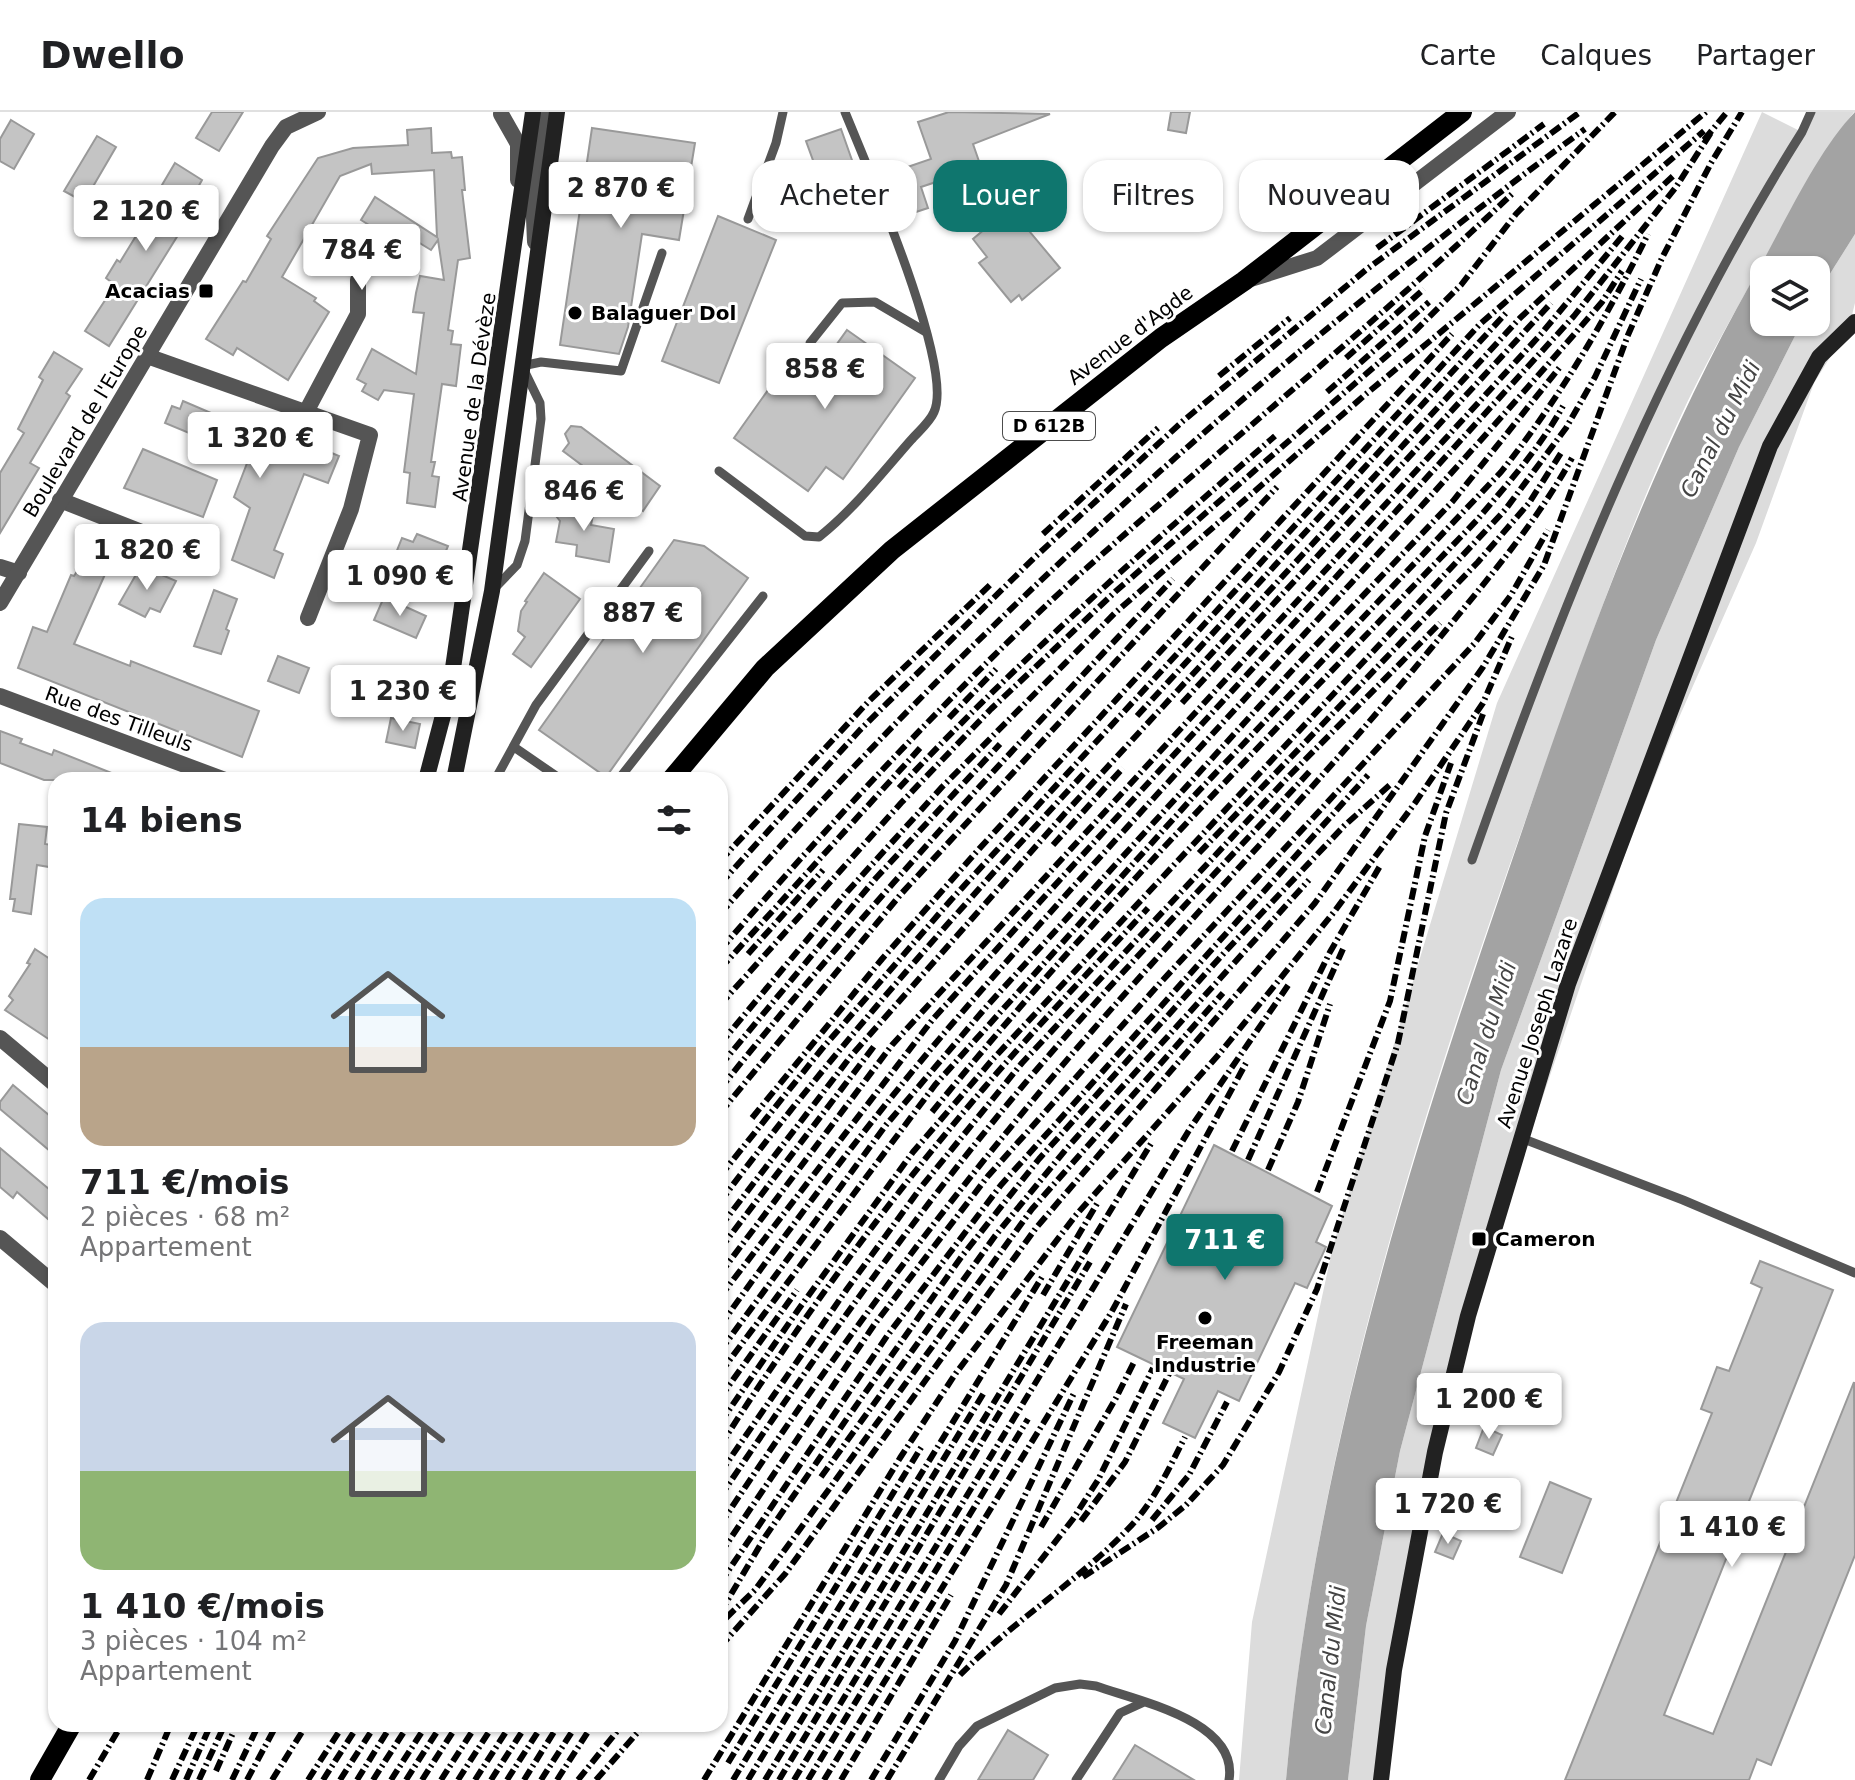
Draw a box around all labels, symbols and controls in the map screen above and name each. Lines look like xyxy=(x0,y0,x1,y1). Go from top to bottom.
text: Dwello xyxy=(40,33,185,77)
text: Carte xyxy=(1420,39,1496,72)
text: Calques xyxy=(1540,39,1652,72)
text: Partager xyxy=(1696,39,1815,72)
chip: Acheter xyxy=(752,160,917,232)
chip: Louer xyxy=(933,160,1067,232)
chip: Filtres xyxy=(1083,160,1223,232)
chip: Nouveau xyxy=(1239,160,1419,232)
pin: 2 870 € xyxy=(547,162,695,230)
text: 2 870 € xyxy=(567,173,675,203)
pin: 2 120 € xyxy=(72,185,220,253)
text: 2 120 € xyxy=(92,196,200,226)
pin: 784 € xyxy=(306,224,418,292)
text: 784 € xyxy=(321,235,403,265)
map controls xyxy=(1750,256,1830,336)
button: layers xyxy=(1750,256,1830,336)
place label: Acacias xyxy=(105,279,190,303)
street label: Avenue d'Agde xyxy=(1063,280,1197,390)
marker: Acacias xyxy=(197,282,215,300)
street label: Avenue de la Dévèze xyxy=(447,291,501,503)
place label: Balaguer Dol xyxy=(591,301,736,325)
marker: Balaguer Dol xyxy=(566,304,584,322)
street label: Boulevard de l'Europe xyxy=(18,320,152,522)
pin: 858 € xyxy=(769,343,881,411)
text: 858 € xyxy=(784,354,866,384)
water label: Canal du Midi xyxy=(1675,357,1766,501)
pin: 1 320 € xyxy=(186,412,334,480)
road number: D 612B xyxy=(1003,412,1095,440)
text: 1 320 € xyxy=(206,423,314,453)
pin: 846 € xyxy=(528,465,640,533)
text: 846 € xyxy=(543,476,625,506)
pin: 1 820 € xyxy=(73,524,221,592)
text: 1 820 € xyxy=(93,535,201,565)
pin: 1 090 € xyxy=(326,550,474,618)
text: 1 090 € xyxy=(346,561,454,591)
pin: 887 € xyxy=(587,587,699,655)
text: 887 € xyxy=(602,598,684,628)
pin: 1 230 € xyxy=(329,665,477,733)
text: 1 230 € xyxy=(349,676,457,706)
street label: Rue des Tilleuls xyxy=(42,681,196,757)
icon: filters xyxy=(652,798,696,842)
text: 14 biens xyxy=(80,800,243,840)
street label: Avenue Joseph Lazare xyxy=(1492,915,1582,1131)
icon: home xyxy=(316,950,460,1094)
water label: Canal du Midi xyxy=(1451,958,1521,1108)
text: 711 €/mois xyxy=(80,1162,290,1202)
text: 2 pièces · 68 m² xyxy=(80,1202,290,1232)
pin: 711 € xyxy=(1169,1214,1281,1282)
text: 711 € xyxy=(1184,1225,1266,1255)
place label: Cameron xyxy=(1495,1227,1595,1251)
marker: Cameron xyxy=(1470,1230,1488,1248)
text: Appartement xyxy=(80,1232,252,1262)
marker: Freeman Industrie xyxy=(1196,1309,1214,1327)
place label: Freeman Industrie xyxy=(1154,1330,1256,1377)
pin: 1 200 € xyxy=(1415,1373,1563,1441)
icon: home xyxy=(316,1374,460,1518)
text: 1 200 € xyxy=(1435,1384,1543,1414)
pin: 1 720 € xyxy=(1374,1478,1522,1546)
text: 1 720 € xyxy=(1394,1489,1502,1519)
pin: 1 410 € xyxy=(1658,1501,1806,1569)
text: 1 410 € xyxy=(1678,1512,1786,1542)
water label: Canal du Midi xyxy=(1310,1584,1351,1736)
text: 1 410 €/mois xyxy=(80,1586,325,1626)
text: 3 pièces · 104 m² xyxy=(80,1626,307,1656)
text: Appartement xyxy=(80,1656,252,1686)

